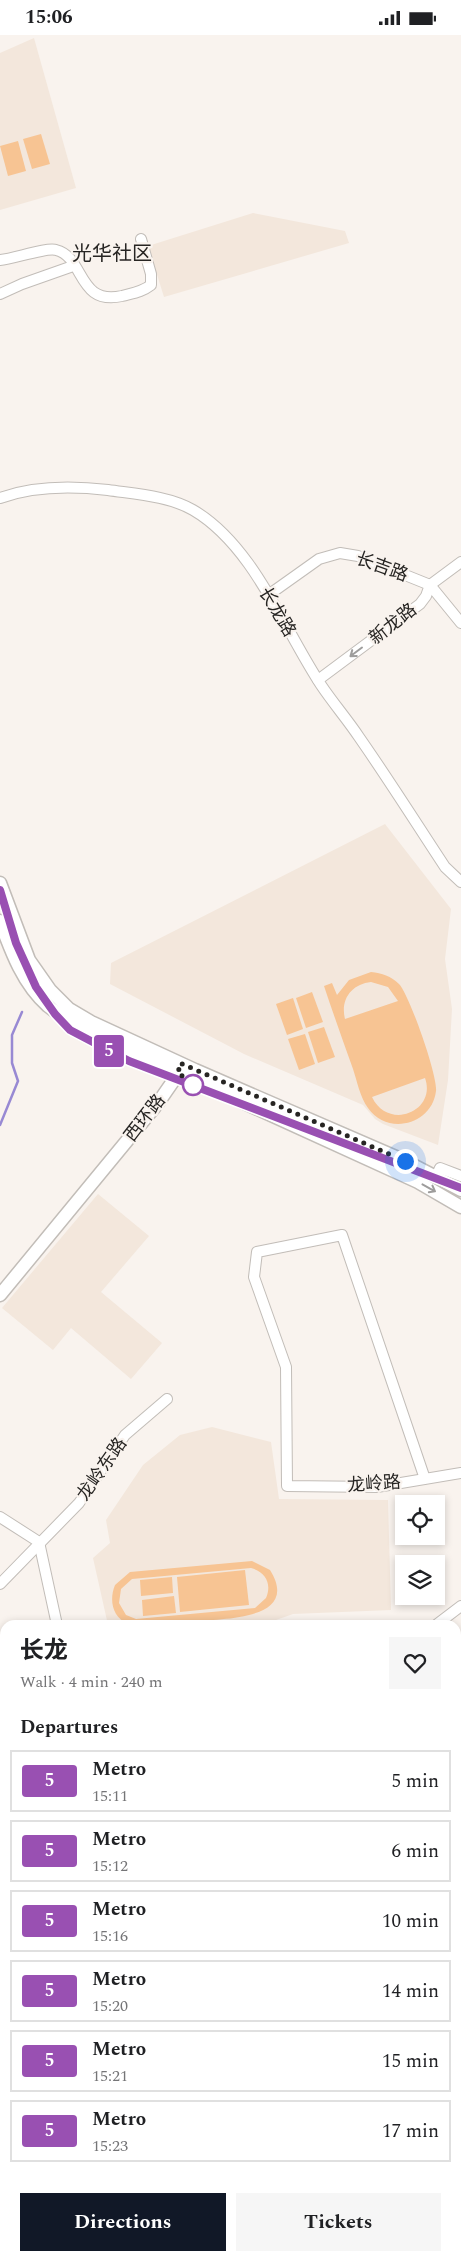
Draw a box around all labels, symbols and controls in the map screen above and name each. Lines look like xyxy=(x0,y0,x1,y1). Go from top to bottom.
text: 15:06 xyxy=(25,3,73,32)
district label: 光华社区 xyxy=(72,239,152,269)
street label: 长吉路 xyxy=(352,545,412,589)
street label: 长龙路 xyxy=(252,582,302,642)
street label: 新龙路 xyxy=(363,597,423,651)
one-way arrow xyxy=(349,647,363,657)
line badge: 5 xyxy=(93,1035,125,1067)
text: 5 xyxy=(104,1037,114,1064)
unlabelled marker xyxy=(182,1074,204,1096)
street label: 西环路 xyxy=(118,1088,172,1148)
your location xyxy=(393,1149,418,1174)
one-way arrow xyxy=(422,1183,437,1193)
street label: 龙岭东路 xyxy=(70,1432,134,1506)
street label: 龙岭路 xyxy=(346,1469,402,1499)
map controls xyxy=(395,1495,445,1605)
button: locate xyxy=(395,1495,445,1545)
button: layers xyxy=(395,1555,445,1605)
text: 长龙 xyxy=(20,1633,68,1669)
button: heart xyxy=(389,1637,441,1689)
text: Walk · 4 min · 240 m xyxy=(20,1670,163,1694)
text: Departures xyxy=(20,1713,118,1742)
text: Metro xyxy=(92,1755,146,1784)
text: 5 xyxy=(44,1767,55,1794)
text: 5 min xyxy=(391,1767,439,1796)
text: 15:11 xyxy=(92,1784,128,1808)
text: Metro xyxy=(92,1825,146,1854)
text: 5 xyxy=(44,1837,55,1864)
text: 6 min xyxy=(391,1837,439,1866)
text: 15:12 xyxy=(92,1854,128,1878)
text: Metro xyxy=(92,1895,146,1924)
text: 5 xyxy=(44,1907,55,1934)
text: 10 min xyxy=(382,1907,439,1936)
text: 15:16 xyxy=(92,1924,128,1948)
text: Metro xyxy=(92,1965,146,1994)
text: 5 xyxy=(44,1977,55,2004)
text: 14 min xyxy=(382,1977,439,2006)
text: 15:20 xyxy=(92,1994,128,2018)
text: Metro xyxy=(92,2035,146,2064)
text: 5 xyxy=(44,2047,55,2074)
text: 15 min xyxy=(382,2047,439,2076)
text: 15:21 xyxy=(92,2064,128,2088)
text: Metro xyxy=(92,2105,146,2134)
text: 5 xyxy=(44,2117,55,2144)
text: 17 min xyxy=(382,2117,439,2146)
text: 15:23 xyxy=(92,2134,128,2158)
button: Directions xyxy=(20,2193,226,2251)
button: Tickets xyxy=(236,2193,441,2251)

